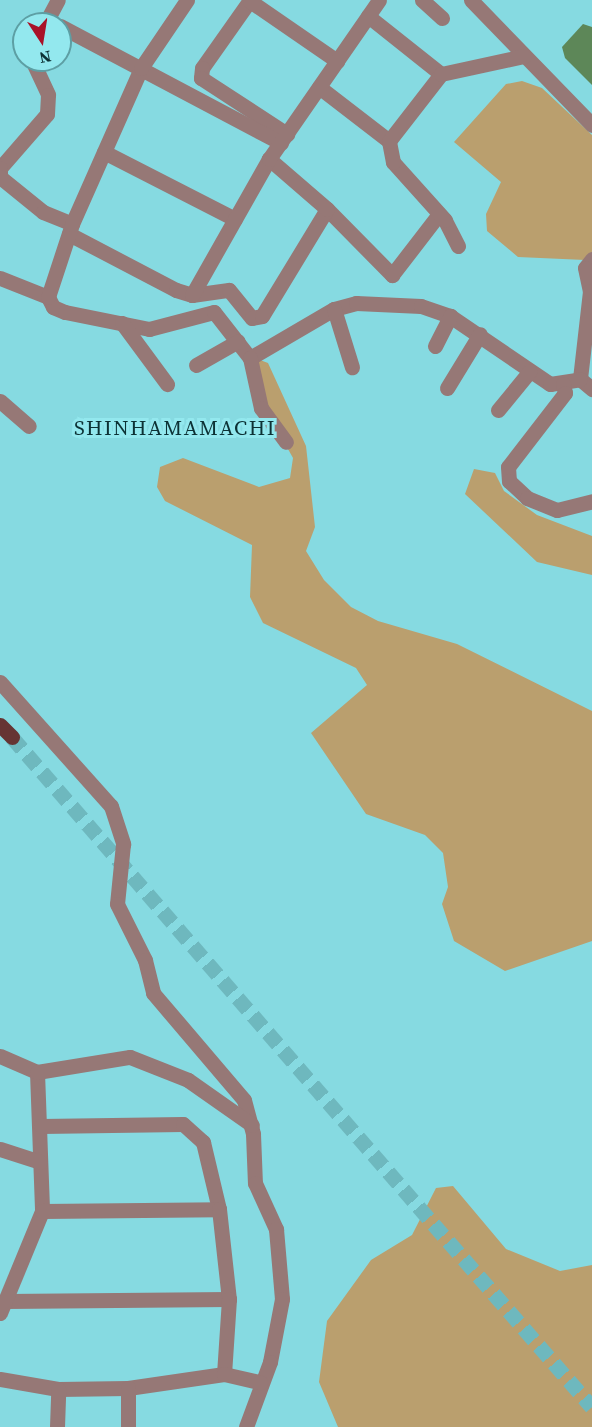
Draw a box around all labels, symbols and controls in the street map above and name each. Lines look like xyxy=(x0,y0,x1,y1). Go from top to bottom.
north arrow xyxy=(12,12,72,72)
text: N xyxy=(37,46,53,70)
district label: SHINHAMAMACHI xyxy=(74,415,276,441)

